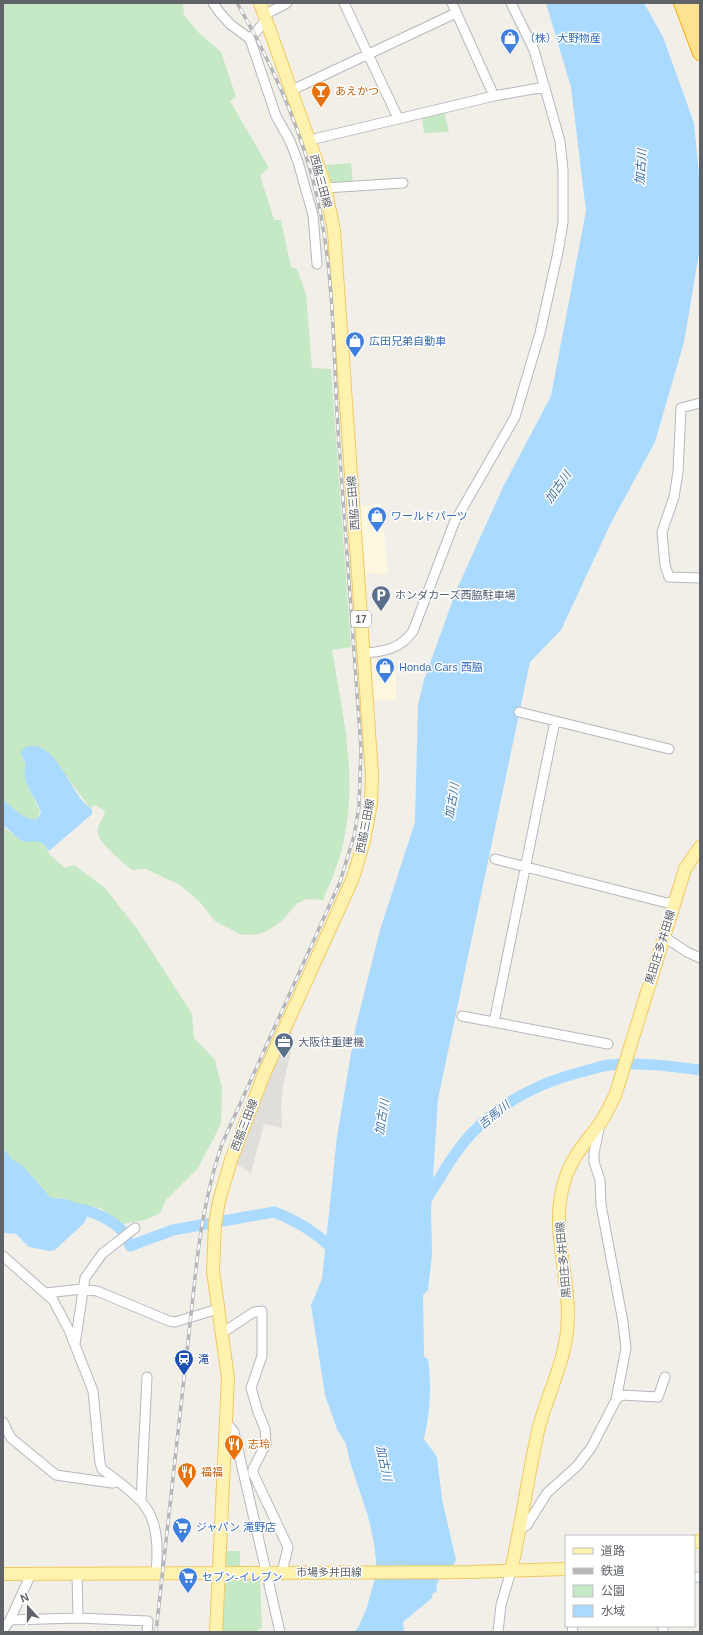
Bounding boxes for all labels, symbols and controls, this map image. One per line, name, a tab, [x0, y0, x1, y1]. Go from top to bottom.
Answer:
shop icon: （株）大野物産	[499, 27, 521, 55]
place label: （株）大野物産	[524, 32, 601, 44]
bar icon: あえかつ	[310, 80, 332, 108]
place label: あえかつ	[335, 85, 379, 97]
water label: 加古川	[633, 147, 649, 185]
street label: 西脇三田線	[308, 153, 334, 209]
shop icon: 広田兄弟自動車	[344, 330, 366, 358]
place label: 広田兄弟自動車	[369, 335, 446, 347]
water label: 加古川	[542, 467, 575, 506]
street label: 西脇三田線	[345, 475, 361, 531]
shop icon: ワールドパーツ	[366, 505, 388, 533]
place label: ワールドパーツ	[391, 510, 468, 522]
parking icon: ホンダカーズ西脇駐車場	[370, 584, 392, 612]
place label: ホンダカーズ西脇駐車場	[395, 589, 515, 601]
road number: 17	[351, 611, 371, 627]
shop icon: Honda Cars 西脇	[374, 656, 396, 684]
place label: Honda Cars 西脇	[399, 661, 483, 673]
water label: 加古川	[442, 780, 462, 820]
street label: 西脇三田線	[354, 798, 376, 854]
street label: 黒田庄多井田線	[643, 908, 677, 986]
office icon: 大阪住重建機	[273, 1031, 295, 1059]
place label: 大阪住重建機	[298, 1036, 364, 1048]
water label: 加古川	[372, 1096, 392, 1136]
street label: 西脇三田線	[229, 1097, 259, 1153]
water label: 吉馬川	[476, 1097, 514, 1132]
street label: 黒田庄多井田線	[554, 1221, 572, 1299]
station icon: 滝	[173, 1348, 195, 1376]
place label: 滝	[198, 1353, 209, 1365]
restaurant icon: 志玲	[223, 1433, 245, 1461]
place label: 志玲	[248, 1438, 270, 1450]
water label: 加古川	[373, 1444, 395, 1484]
restaurant icon: 福福	[176, 1461, 198, 1489]
place label: 福福	[201, 1466, 223, 1478]
supermarket icon: ジャパン 滝野店	[171, 1516, 193, 1544]
place label: ジャパン 滝野店	[196, 1521, 276, 1533]
legend	[565, 1535, 695, 1627]
text: 道路	[601, 1544, 625, 1558]
text: 鉄道	[601, 1564, 625, 1578]
supermarket icon: セブン-イレブン	[177, 1566, 199, 1594]
street label: 市場多井田線	[296, 1566, 362, 1578]
place label: セブン-イレブン	[202, 1571, 283, 1583]
text: 公園	[601, 1584, 625, 1598]
north arrow	[8, 1587, 48, 1627]
text: N	[19, 1591, 30, 1605]
text: 水域	[601, 1604, 625, 1618]

